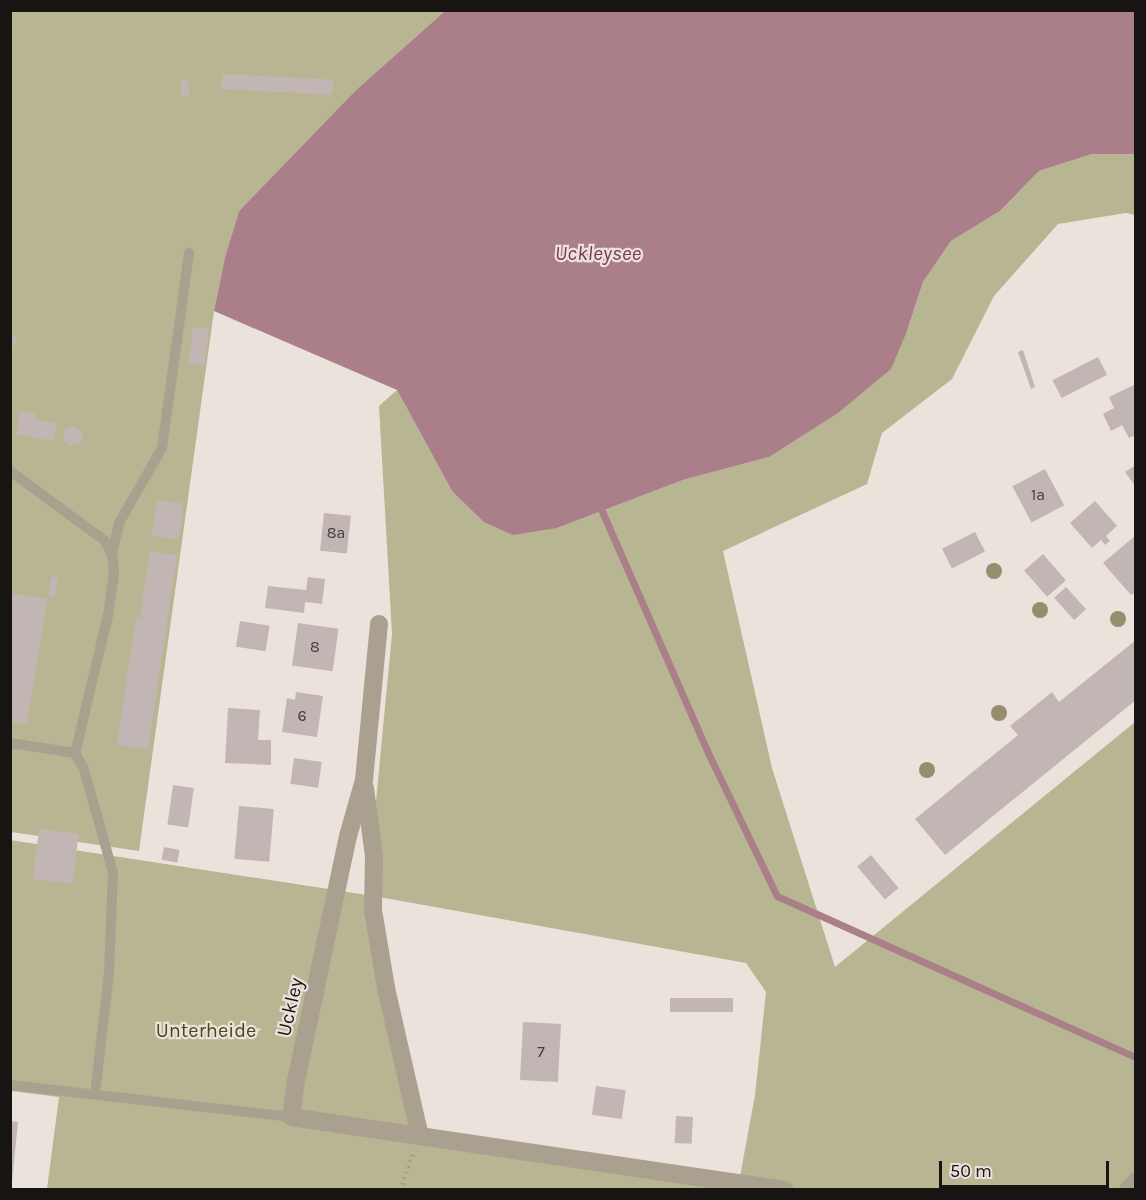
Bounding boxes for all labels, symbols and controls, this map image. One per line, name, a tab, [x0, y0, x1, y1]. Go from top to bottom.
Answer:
water label: Uckleysee	[555, 240, 641, 266]
house number: 1a	[1031, 485, 1045, 505]
house number: 8a	[327, 523, 345, 543]
house number: 8	[310, 637, 320, 657]
house number: 6	[297, 706, 307, 726]
street label: Uckley	[272, 975, 308, 1039]
park label: Unterheide	[156, 1018, 256, 1042]
house number: 7	[537, 1042, 545, 1062]
scale bar	[942, 1149, 1112, 1187]
text: 50 m	[950, 1160, 992, 1182]

